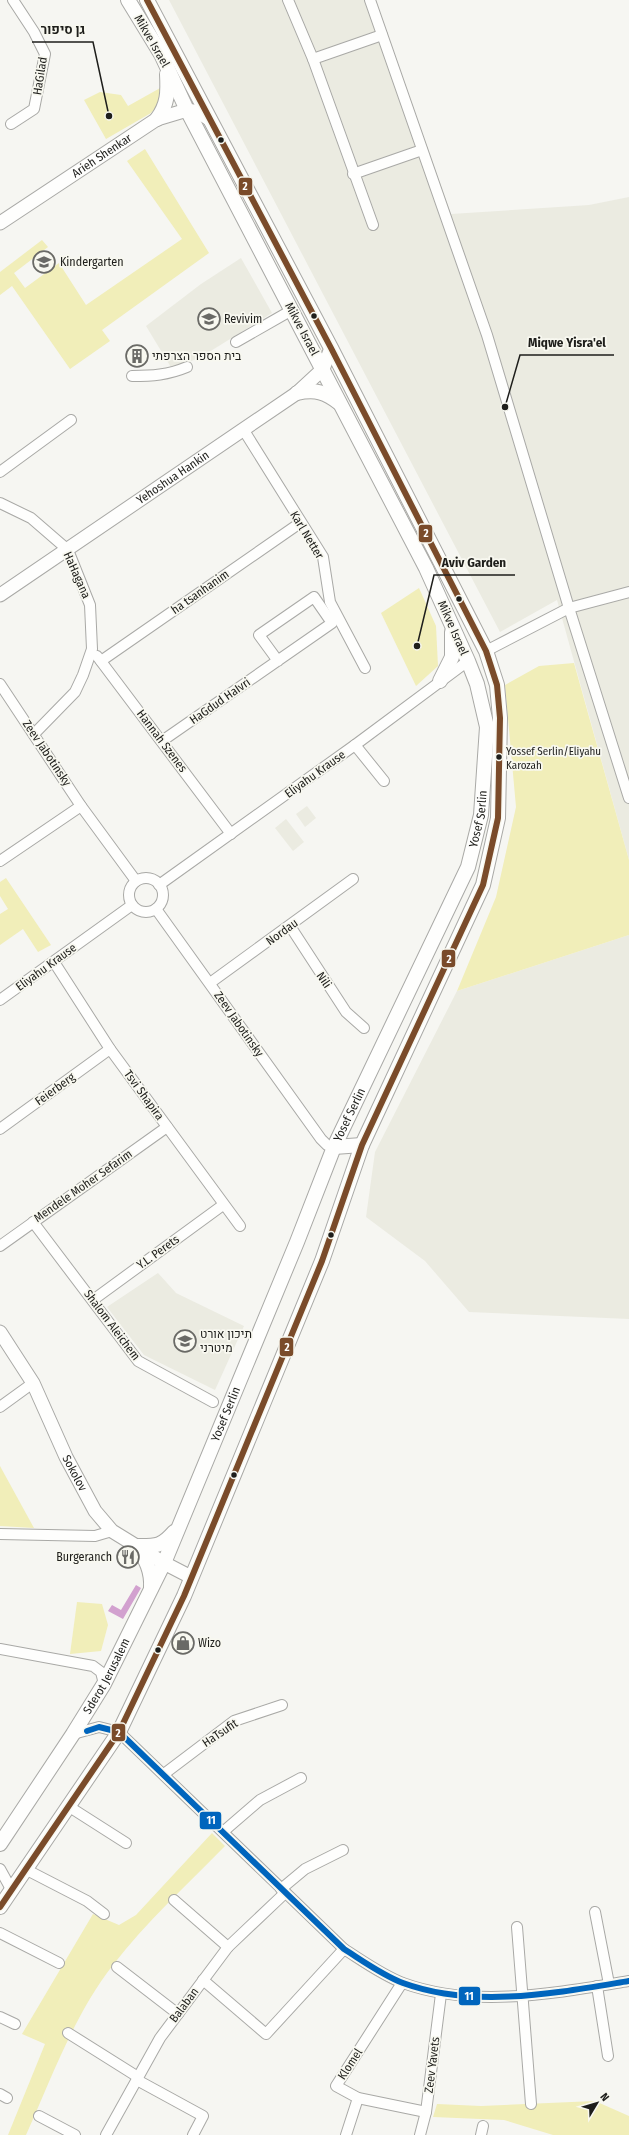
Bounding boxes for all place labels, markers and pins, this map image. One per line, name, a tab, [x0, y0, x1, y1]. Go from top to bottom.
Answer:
callout: גן סיפור	[32, 17, 93, 42]
unlabelled marker	[216, 135, 226, 145]
school or university icon: Kindergarten	[31, 249, 57, 275]
place label: Kindergarten	[60, 255, 124, 269]
school or university icon: Revivim	[196, 306, 222, 332]
unlabelled marker	[309, 311, 319, 321]
place label: Revivim	[224, 312, 262, 326]
callout: Miqwe Yisra'el	[520, 330, 614, 355]
building icon: בית הספר הצרפתי	[124, 343, 150, 369]
place label: בית הספר הצרפתי	[152, 349, 242, 363]
callout: Aviv Garden	[434, 550, 515, 575]
unlabelled marker	[454, 594, 464, 604]
place label: Yossef Serlin/Eliyahu Karozah	[506, 745, 601, 772]
marker: Yossef Serlin/Eliyahu Karozah	[494, 752, 504, 762]
unlabelled marker	[326, 1230, 336, 1240]
place label: תיכון אורט מיטרני	[200, 1327, 252, 1355]
school or university icon: תיכון אורט מיטרני	[172, 1328, 198, 1354]
unlabelled marker	[229, 1470, 239, 1480]
restaurant icon: Burgeranch	[115, 1544, 141, 1570]
place label: Burgeranch	[56, 1550, 112, 1564]
shop icon: Wizo	[170, 1630, 196, 1656]
place label: Wizo	[198, 1636, 221, 1650]
unlabelled marker	[153, 1645, 163, 1655]

